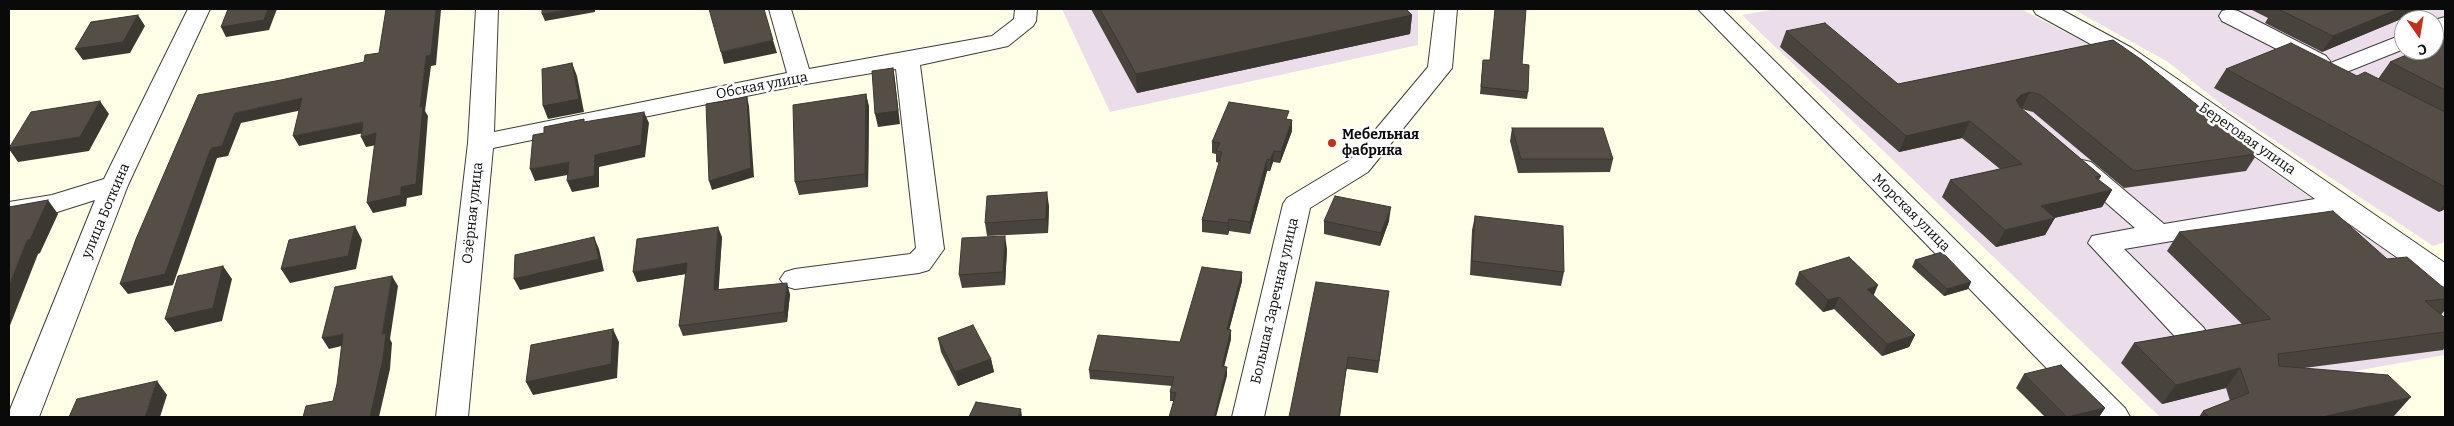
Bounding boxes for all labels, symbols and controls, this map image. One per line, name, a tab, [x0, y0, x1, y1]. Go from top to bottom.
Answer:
north arrow	[2394, 10, 2444, 60]
text: С	[2416, 40, 2428, 58]
street label: Обская улица	[715, 69, 809, 103]
street label: Береговая улица	[2195, 99, 2299, 179]
place label: Мебельная фабрика	[1342, 127, 1419, 160]
marker: Мебельная фабрика	[1326, 137, 1338, 149]
street label: улица Боткина	[78, 161, 134, 261]
street label: Озёрная улица	[459, 161, 487, 265]
street label: Морская улица	[1869, 171, 1953, 255]
street label: Большая Заречная улица	[1248, 216, 1302, 386]

